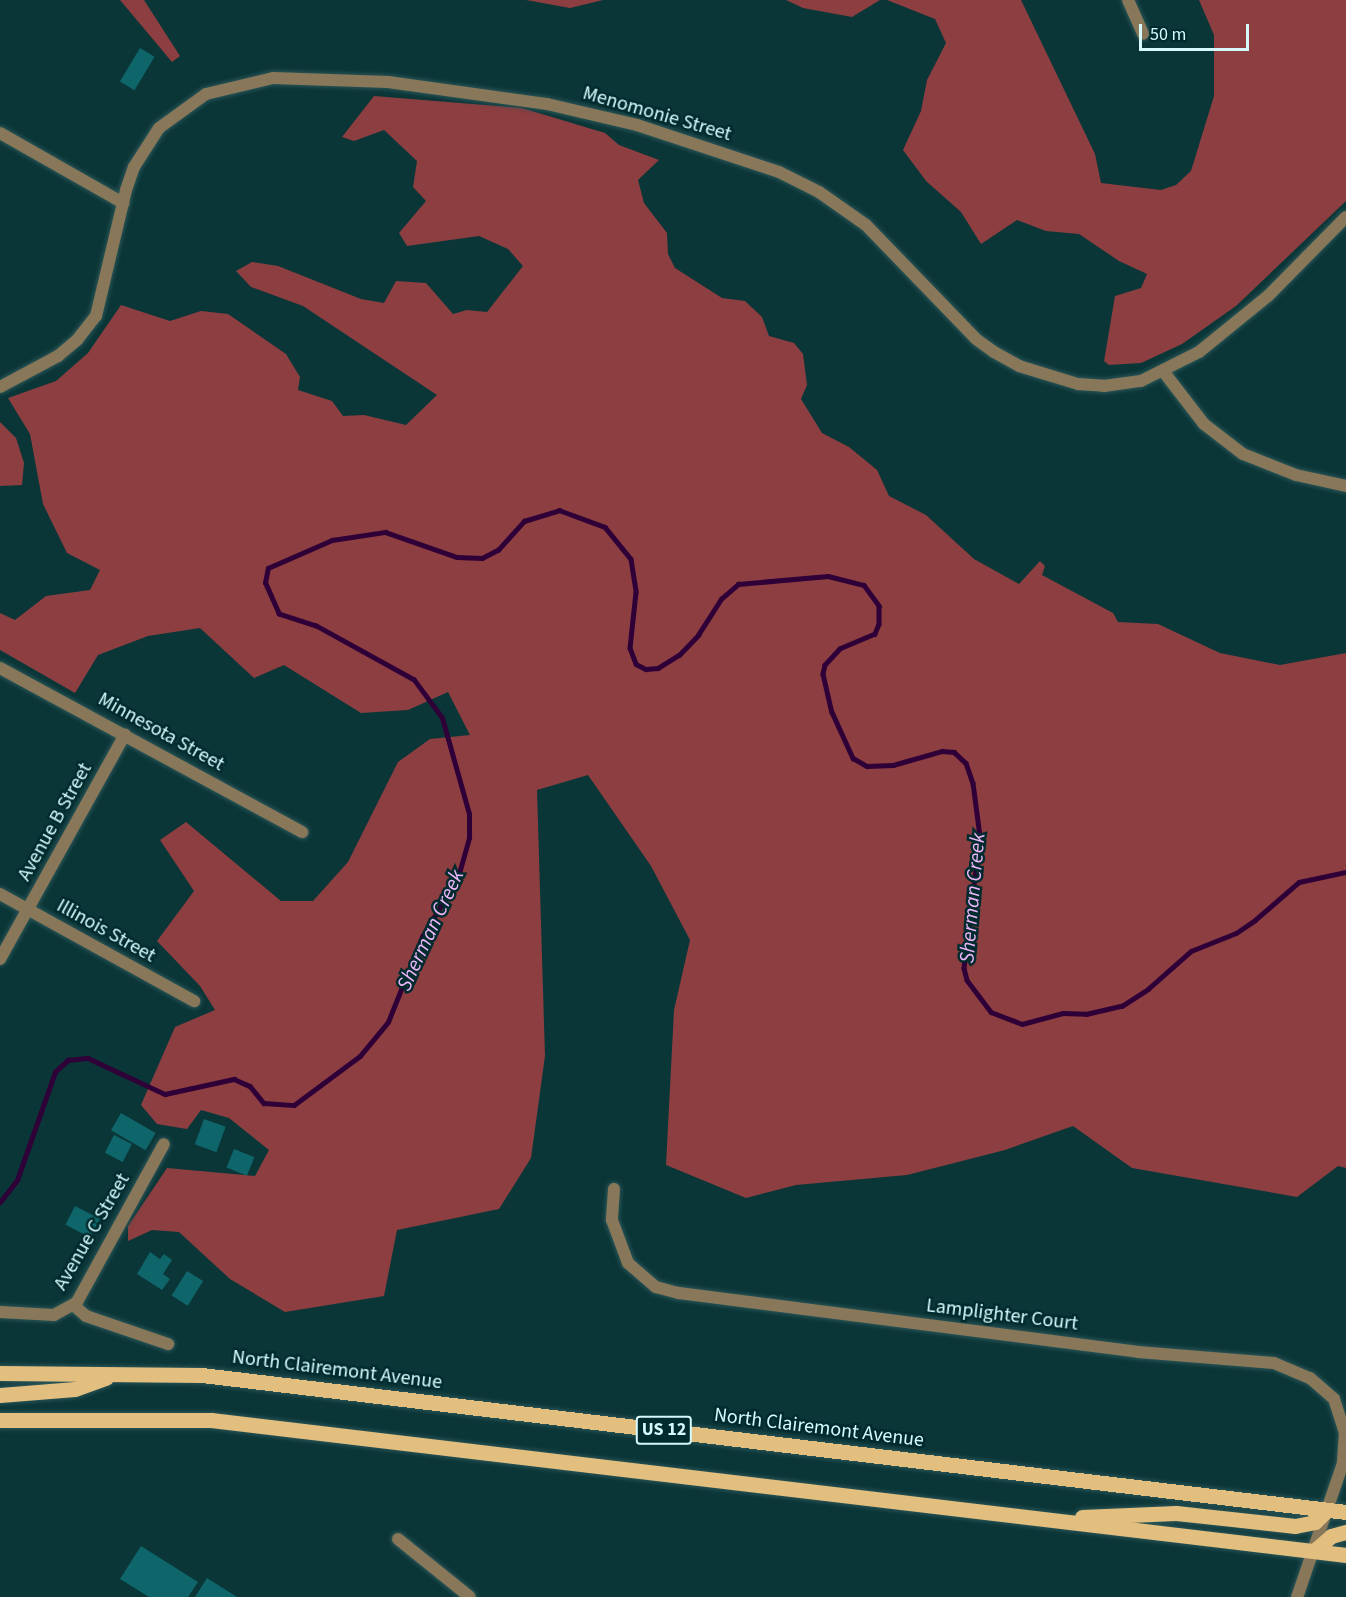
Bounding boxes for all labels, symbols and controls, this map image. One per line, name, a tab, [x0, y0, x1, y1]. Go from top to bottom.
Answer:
scale bar	[1142, 12, 1252, 50]
text: 50 m	[1150, 22, 1186, 47]
street label: Menomonie Street	[580, 81, 734, 147]
street label: Minnesota Street	[94, 687, 228, 777]
street label: Avenue B Street	[13, 759, 97, 885]
water label: Sherman Creek	[954, 832, 990, 964]
water label: Sherman Creek	[391, 865, 469, 995]
street label: Illinois Street	[52, 894, 160, 968]
street label: Avenue C Street	[49, 1169, 135, 1295]
street label: Lamplighter Court	[925, 1294, 1079, 1336]
street label: North Clairemont Avenue	[231, 1345, 443, 1395]
street label: North Clairemont Avenue	[713, 1403, 925, 1453]
road number: US 12	[636, 1415, 692, 1445]

